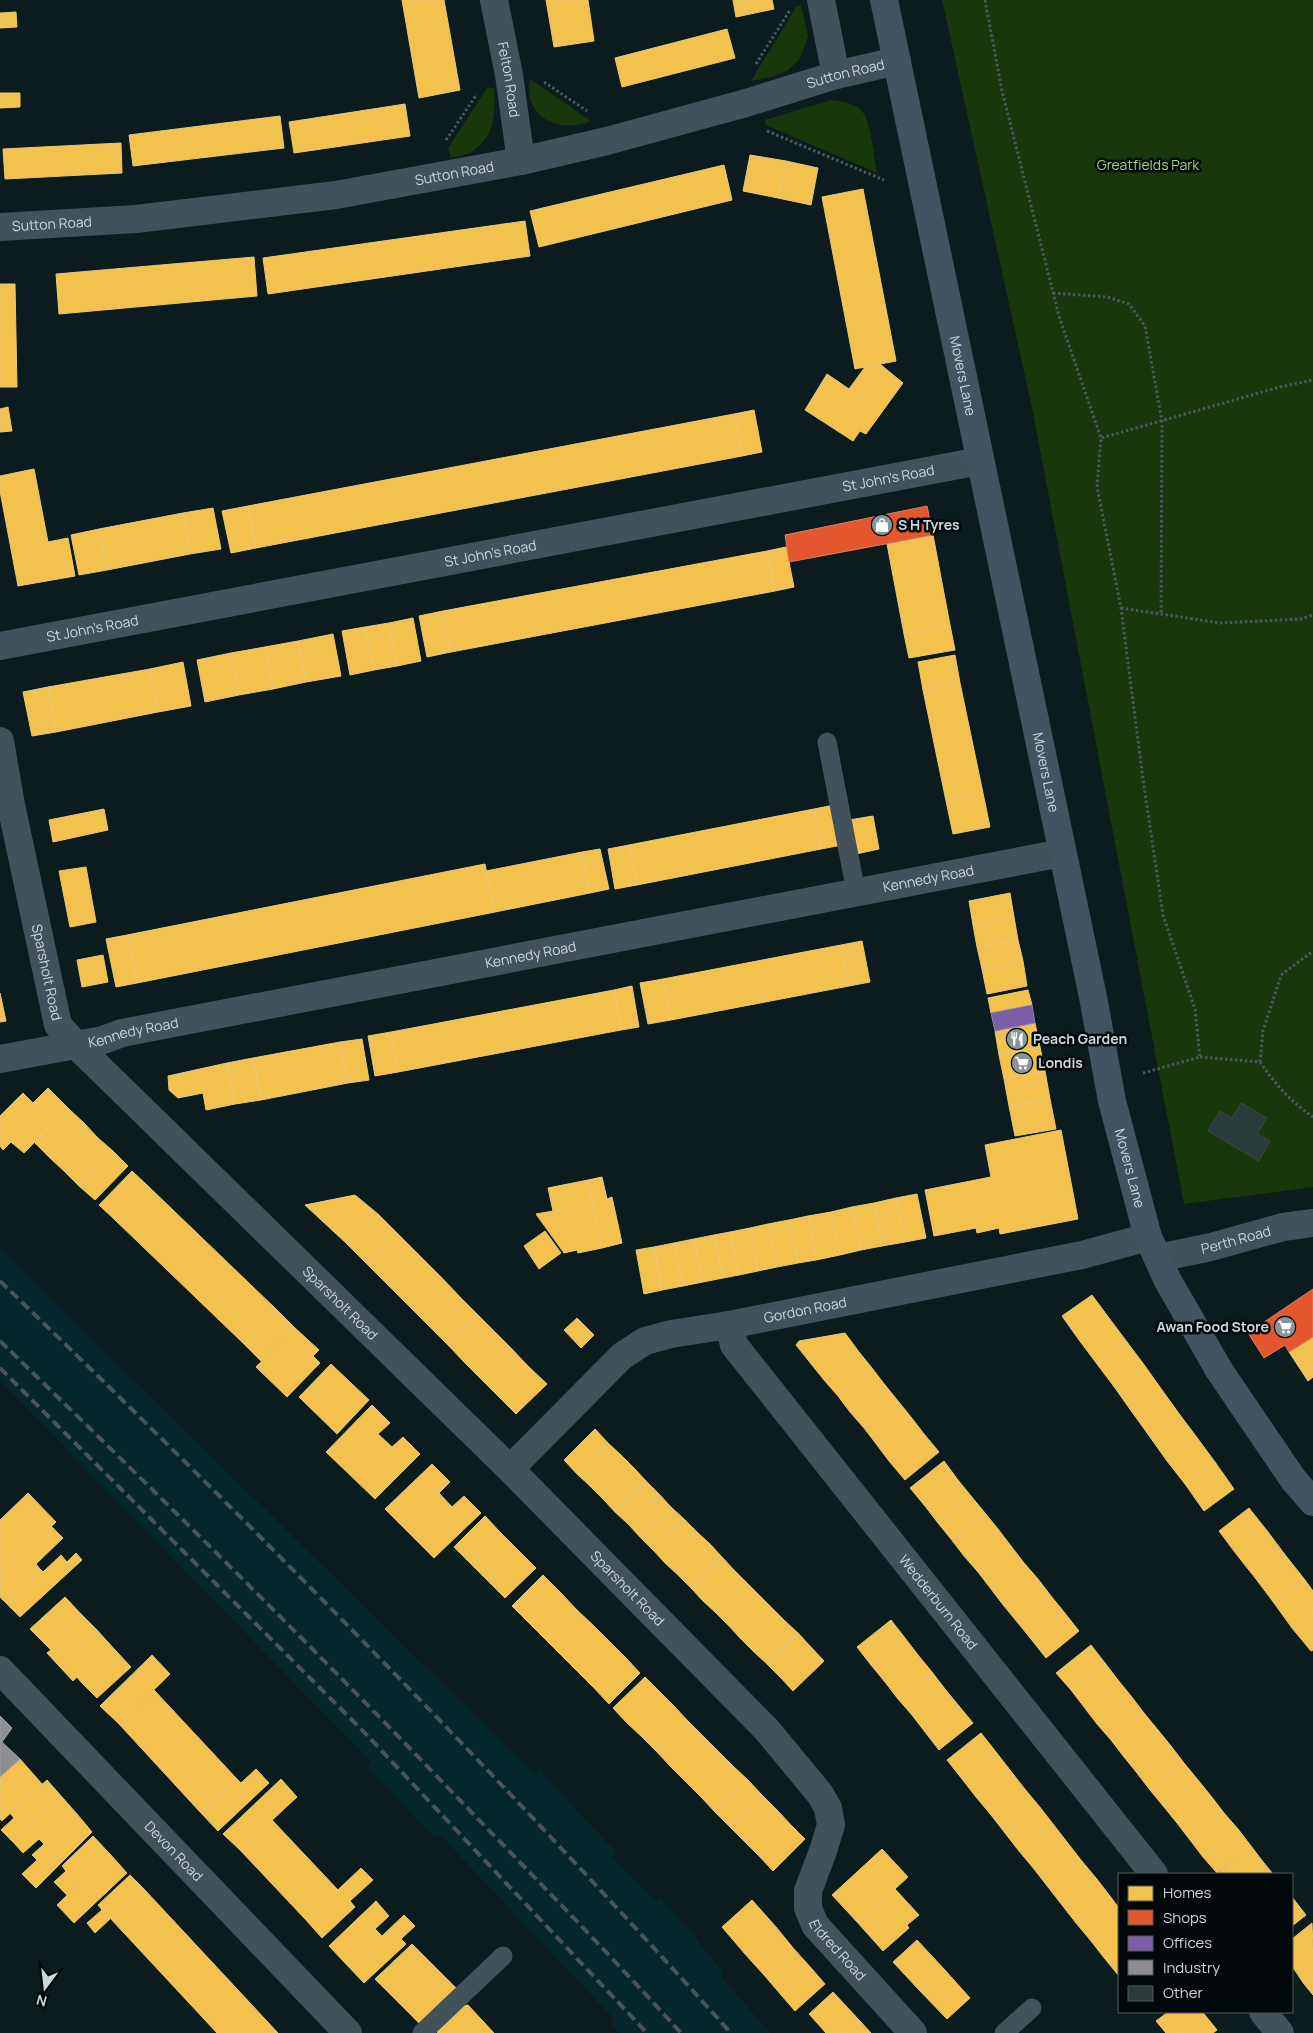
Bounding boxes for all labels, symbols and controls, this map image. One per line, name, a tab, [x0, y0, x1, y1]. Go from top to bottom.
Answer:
street label: Felton Road	[494, 40, 525, 118]
street label: Sutton Road	[804, 54, 886, 93]
park label: Greatfields Park	[1097, 155, 1200, 174]
street label: Sutton Road	[413, 156, 495, 189]
street label: Sutton Road	[11, 212, 92, 235]
street label: Movers Lane	[946, 334, 981, 417]
street label: St John's Road	[841, 460, 936, 496]
shop icon: S H Tyres	[870, 513, 894, 537]
place label: S H Tyres	[898, 515, 960, 534]
street label: St John's Road	[443, 535, 538, 571]
street label: St John's Road	[45, 610, 140, 646]
street label: Movers Lane	[1029, 730, 1064, 814]
street label: Kennedy Road	[881, 860, 975, 896]
street label: Sparsholt Road	[28, 922, 67, 1022]
street label: Kennedy Road	[483, 936, 578, 972]
street label: Kennedy Road	[87, 1012, 180, 1052]
restaurant icon: Peach Garden	[1005, 1027, 1029, 1051]
place label: Peach Garden	[1033, 1029, 1127, 1048]
supermarket icon: Londis	[1010, 1051, 1034, 1075]
place label: Londis	[1038, 1053, 1083, 1072]
street label: Movers Lane	[1111, 1126, 1150, 1210]
street label: Perth Road	[1199, 1221, 1273, 1258]
street label: Sparsholt Road	[299, 1261, 382, 1344]
street label: Gordon Road	[762, 1292, 848, 1327]
supermarket icon: Awan Food Store	[1273, 1315, 1297, 1339]
place label: Awan Food Store	[1156, 1317, 1269, 1336]
street label: Sparsholt Road	[587, 1546, 669, 1630]
street label: Wedderburn Road	[895, 1550, 982, 1653]
street label: Devon Road	[141, 1817, 207, 1885]
legend	[1118, 1873, 1293, 2013]
text: Homes	[1163, 1882, 1212, 1903]
text: Shops	[1163, 1907, 1207, 1928]
street label: Eldred Road	[805, 1916, 871, 1984]
text: Offices	[1163, 1932, 1212, 1953]
text: Industry	[1163, 1957, 1220, 1978]
north arrow	[20, 1963, 70, 2013]
text: Other	[1163, 1982, 1204, 2003]
text: N	[34, 1991, 49, 2012]

